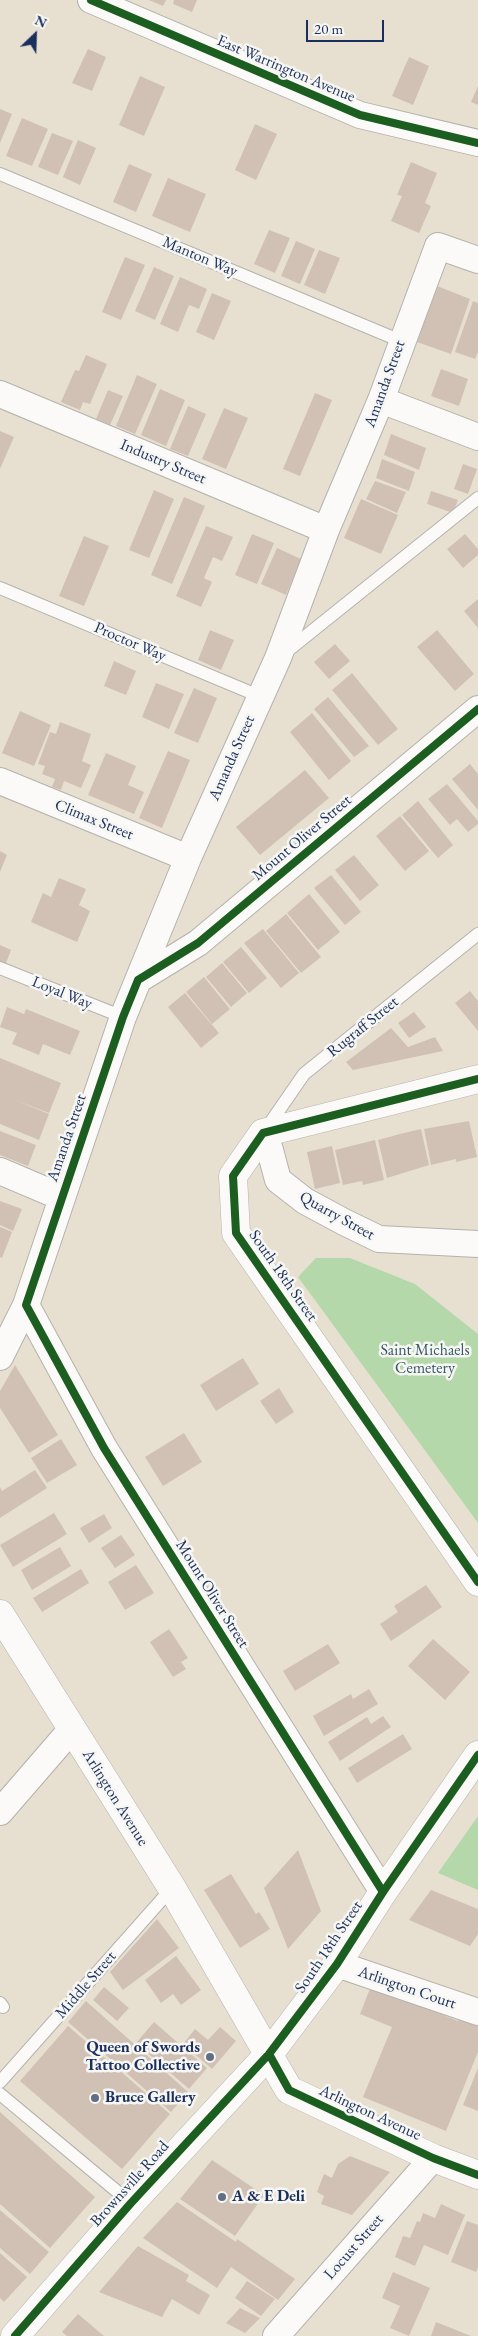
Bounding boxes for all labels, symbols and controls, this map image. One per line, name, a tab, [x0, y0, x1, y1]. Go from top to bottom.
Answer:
north arrow	[10, 10, 60, 60]
scale bar	[308, 10, 386, 42]
text: N	[32, 11, 50, 32]
text: 20 m	[314, 19, 343, 38]
street label: East Warrington Avenue	[214, 31, 358, 107]
street label: Manton Way	[160, 233, 240, 281]
street label: Amanda Street	[360, 338, 410, 430]
street label: Industry Street	[117, 435, 209, 489]
street label: Proctor Way	[91, 618, 169, 666]
street label: Amanda Street	[205, 712, 259, 804]
street label: Mount Oliver Street	[248, 791, 356, 885]
street label: Climax Street	[52, 796, 136, 844]
street label: Loyal Way	[29, 972, 95, 1014]
street label: Rugraff Street	[324, 992, 402, 1062]
street label: Amanda Street	[43, 1092, 91, 1184]
street label: Quarry Street	[296, 1187, 378, 1245]
street label: South 18th Street	[244, 1227, 322, 1325]
park label: Saint Michaels Cemetery	[380, 1341, 470, 1379]
street label: Mount Oliver Street	[171, 1536, 253, 1652]
street label: Arlington Avenue	[78, 1746, 152, 1850]
street label: South 18th Street	[291, 1897, 367, 1997]
street label: Middle Street	[52, 1947, 120, 2023]
street label: Arlington Court	[356, 1962, 458, 2014]
place label: Queen of Swords Tattoo Collective	[86, 2038, 200, 2076]
marker: Queen of Swords Tattoo Collective	[204, 2051, 216, 2063]
street label: Arlington Avenue	[316, 2081, 424, 2145]
place label: Bruce Gallery	[105, 2088, 196, 2108]
marker: Bruce Gallery	[89, 2092, 101, 2104]
street label: Brownsville Road	[87, 2137, 173, 2231]
place label: A & E Deli	[232, 2187, 305, 2207]
marker: A & E Deli	[216, 2191, 228, 2203]
street label: Locust Street	[320, 2210, 388, 2284]

